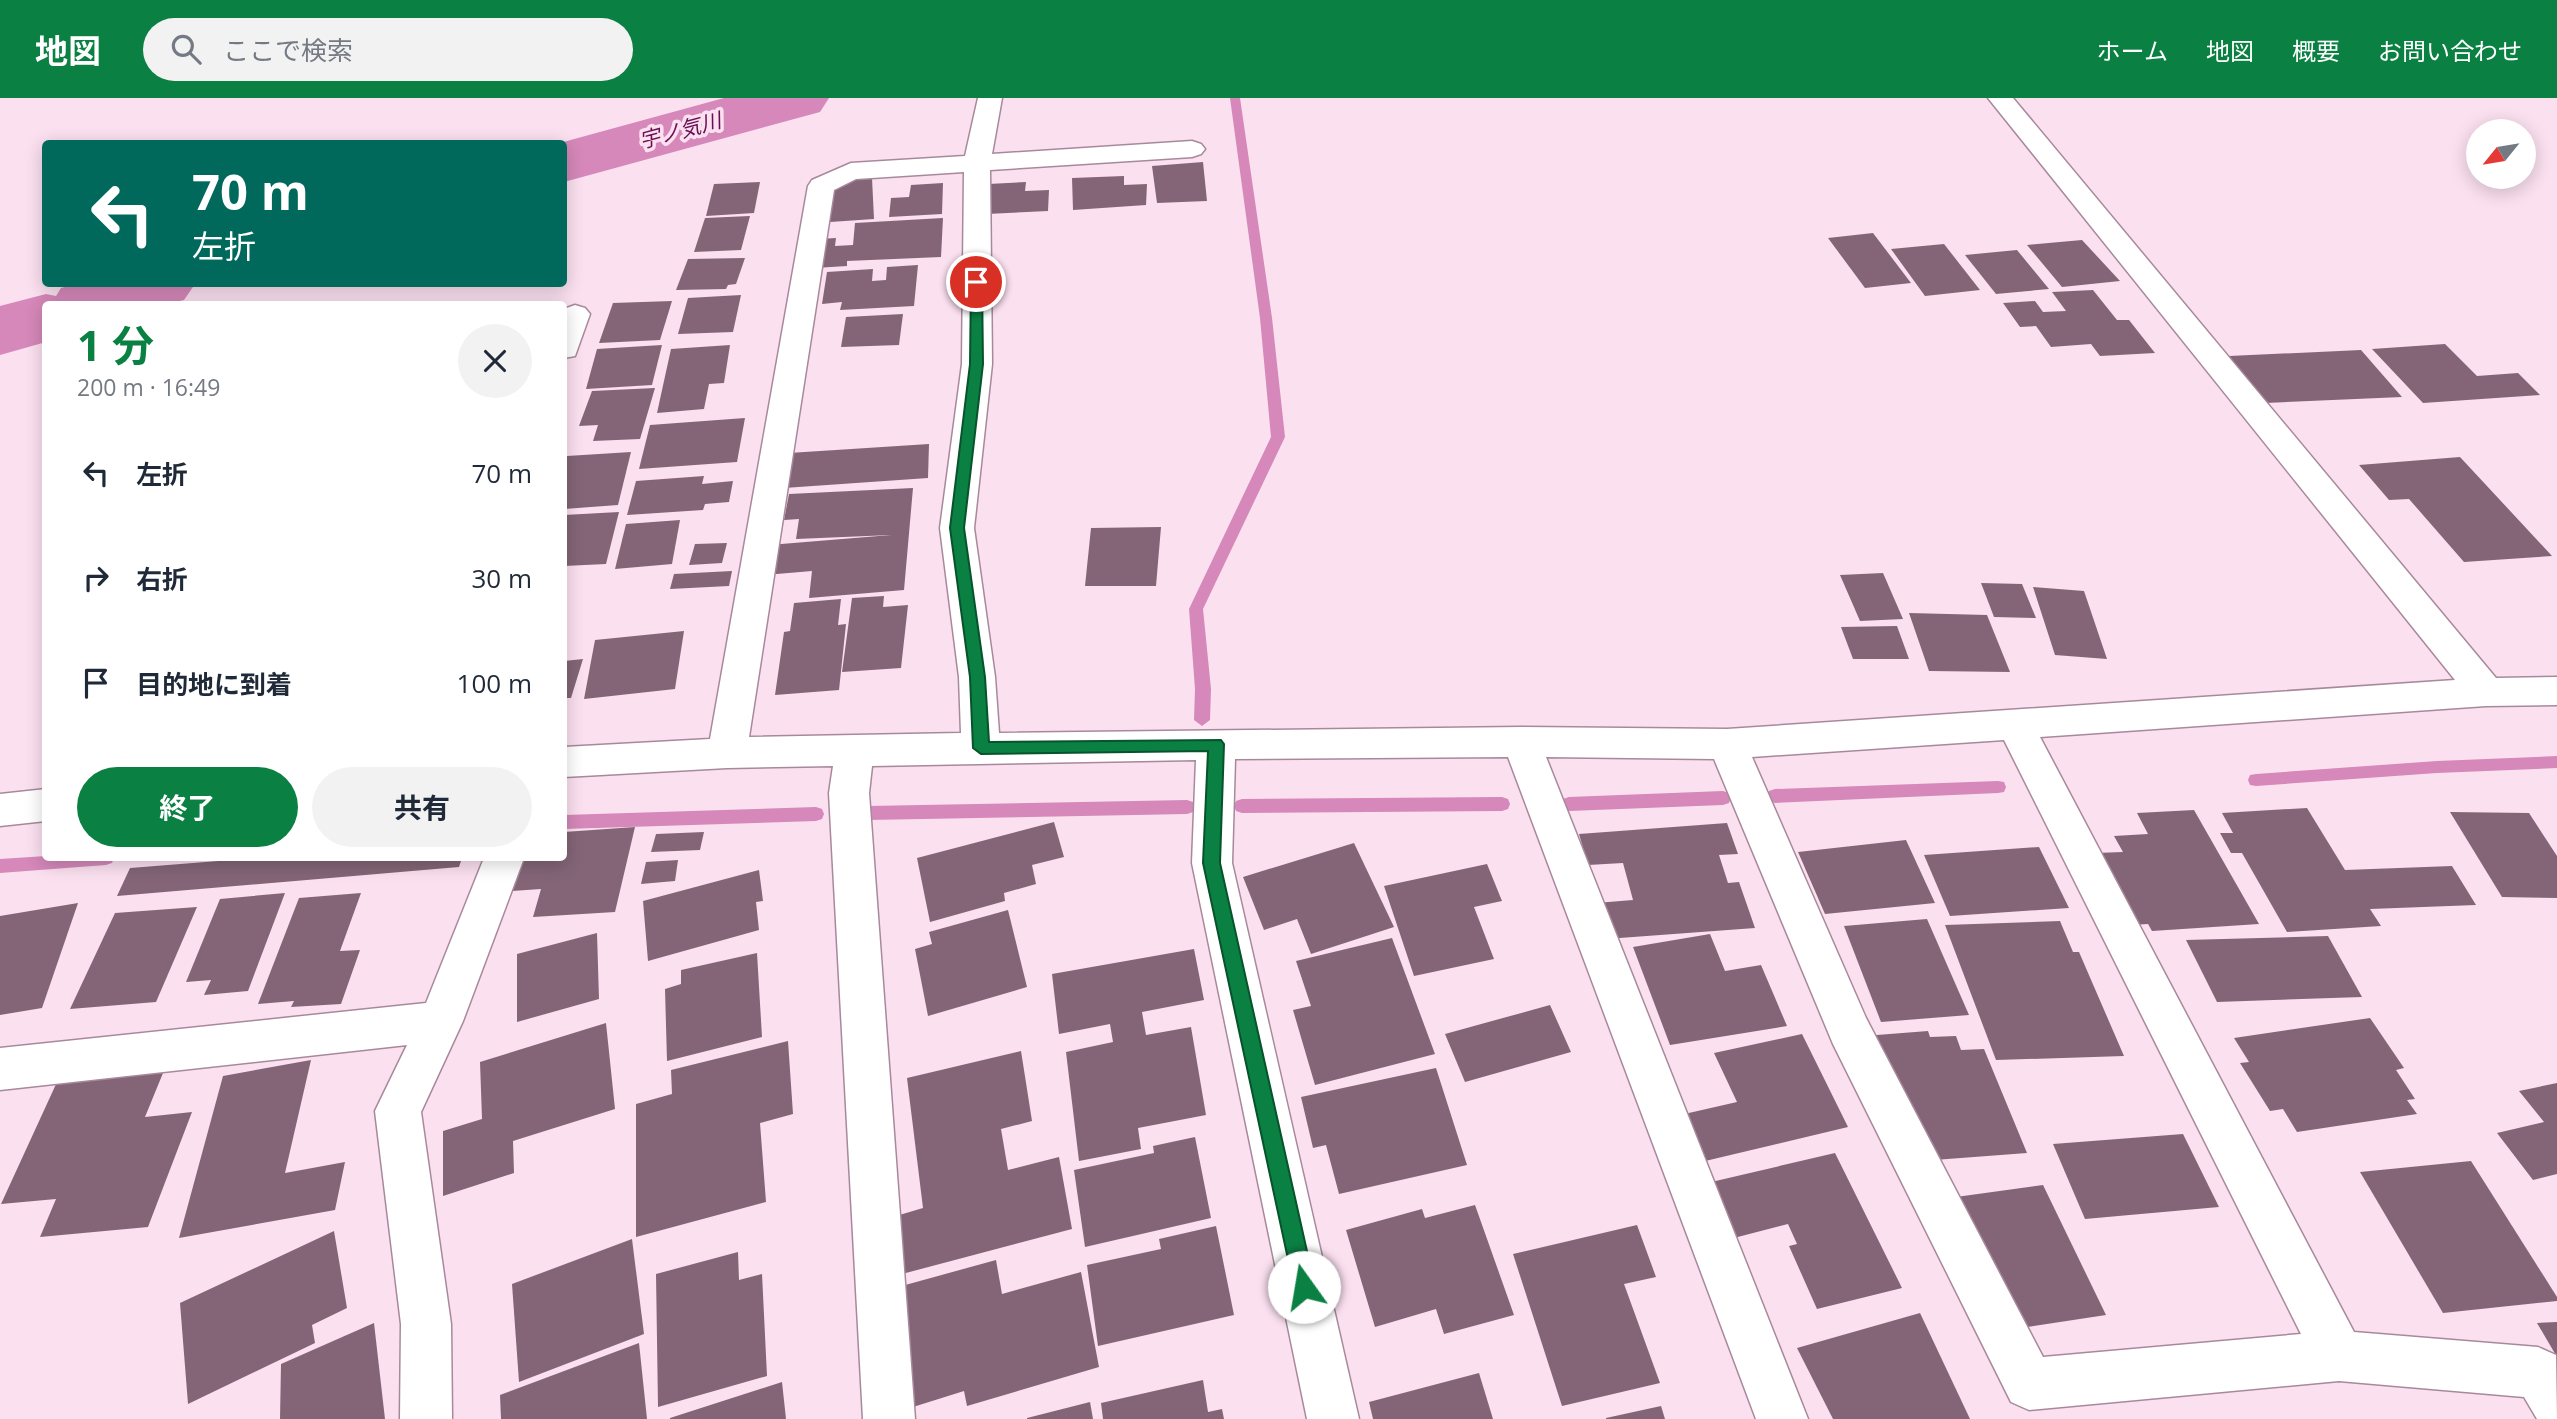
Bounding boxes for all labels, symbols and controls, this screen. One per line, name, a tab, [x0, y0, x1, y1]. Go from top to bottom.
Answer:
search box	[143, 18, 633, 81]
text: 地図	[35, 28, 101, 73]
icon: search	[167, 30, 205, 68]
text: ここで検索	[223, 32, 353, 68]
text: ホーム	[2097, 34, 2168, 67]
text: 地図	[2206, 34, 2254, 67]
text: 概要	[2292, 34, 2340, 67]
text: お問い合わせ	[2378, 34, 2522, 67]
water label: 宇ノ気川	[636, 105, 726, 154]
north arrow	[2466, 119, 2536, 189]
map controls	[2466, 119, 2536, 189]
text: 70 m	[192, 158, 309, 224]
icon: left	[77, 168, 168, 259]
text: 左折	[192, 224, 256, 267]
pin	[946, 252, 1006, 312]
icon: arrive	[957, 263, 995, 301]
text: 1 分	[77, 316, 154, 373]
button: close	[458, 324, 532, 398]
text: 200 m · 16:49	[77, 371, 220, 403]
icon: left	[77, 454, 115, 492]
text: 70 m	[471, 455, 532, 491]
text: 左折	[136, 456, 188, 492]
icon: right	[77, 559, 115, 597]
text: 30 m	[471, 560, 532, 596]
text: 右折	[136, 561, 188, 597]
icon: arrive	[77, 664, 115, 702]
text: 100 m	[457, 665, 532, 701]
text: 目的地に到着	[136, 666, 292, 702]
button: 終了	[77, 767, 298, 847]
button: 共有	[312, 767, 532, 847]
position arrow	[1267, 1250, 1341, 1324]

